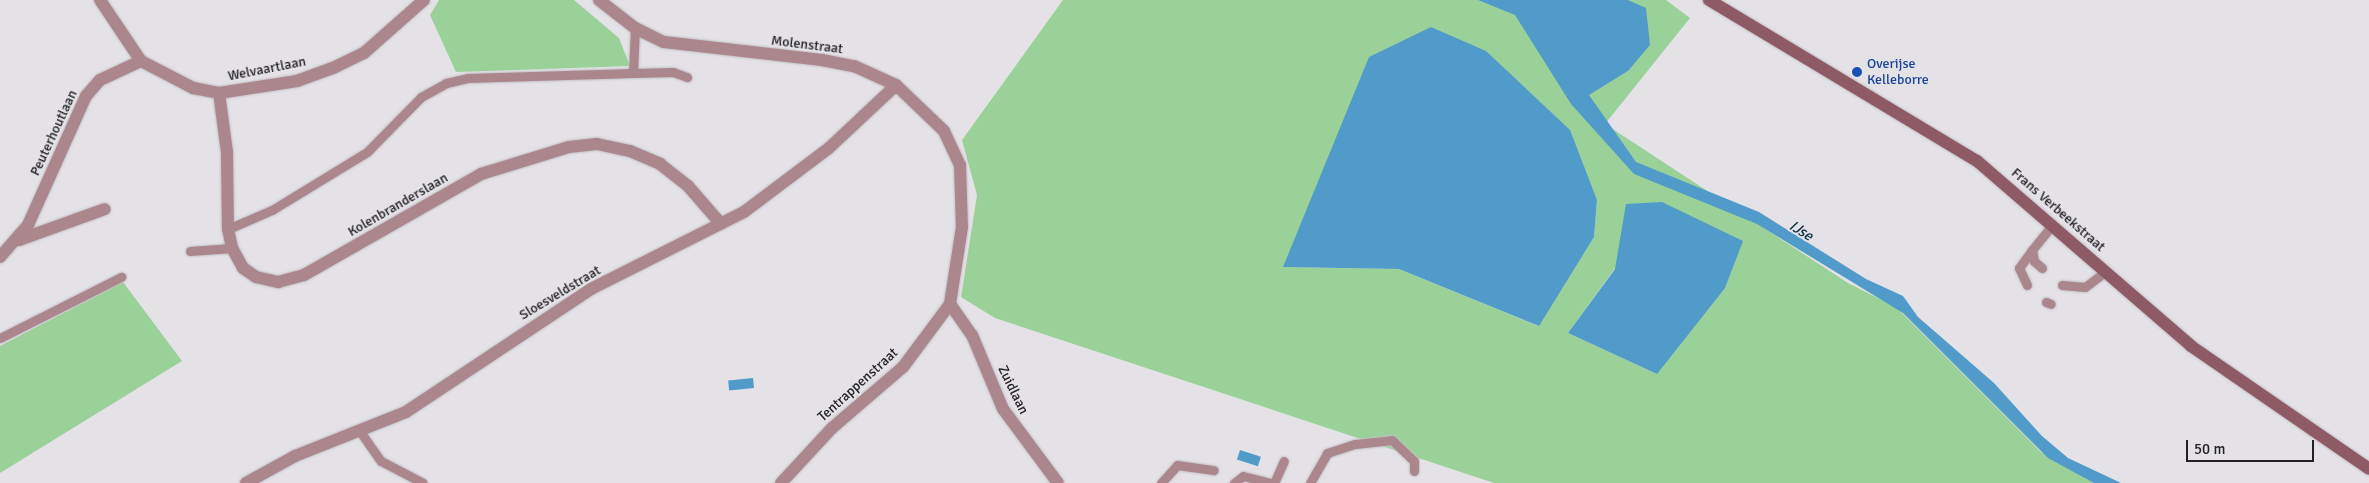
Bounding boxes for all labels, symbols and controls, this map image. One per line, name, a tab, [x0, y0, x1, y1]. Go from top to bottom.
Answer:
street label: Molenstraat	[770, 32, 844, 58]
street label: Welvaartlaan	[227, 53, 307, 85]
place label: Overijse Kelleborre	[1867, 56, 1929, 88]
marker: Overijse Kelleborre	[1851, 66, 1863, 78]
street label: Peuterhoutlaan	[27, 87, 81, 179]
street label: Frans Verbeekstraat	[2008, 165, 2108, 255]
street label: Kolenbranderslaan	[345, 170, 451, 240]
water label: IJse	[1786, 217, 1816, 245]
street label: Sloesveldstraat	[516, 262, 604, 324]
street label: Tentrappenstraat	[815, 345, 901, 425]
street label: Zuidlaan	[994, 363, 1032, 417]
scale bar	[2189, 430, 2316, 462]
text: 50 m	[2194, 440, 2225, 458]

